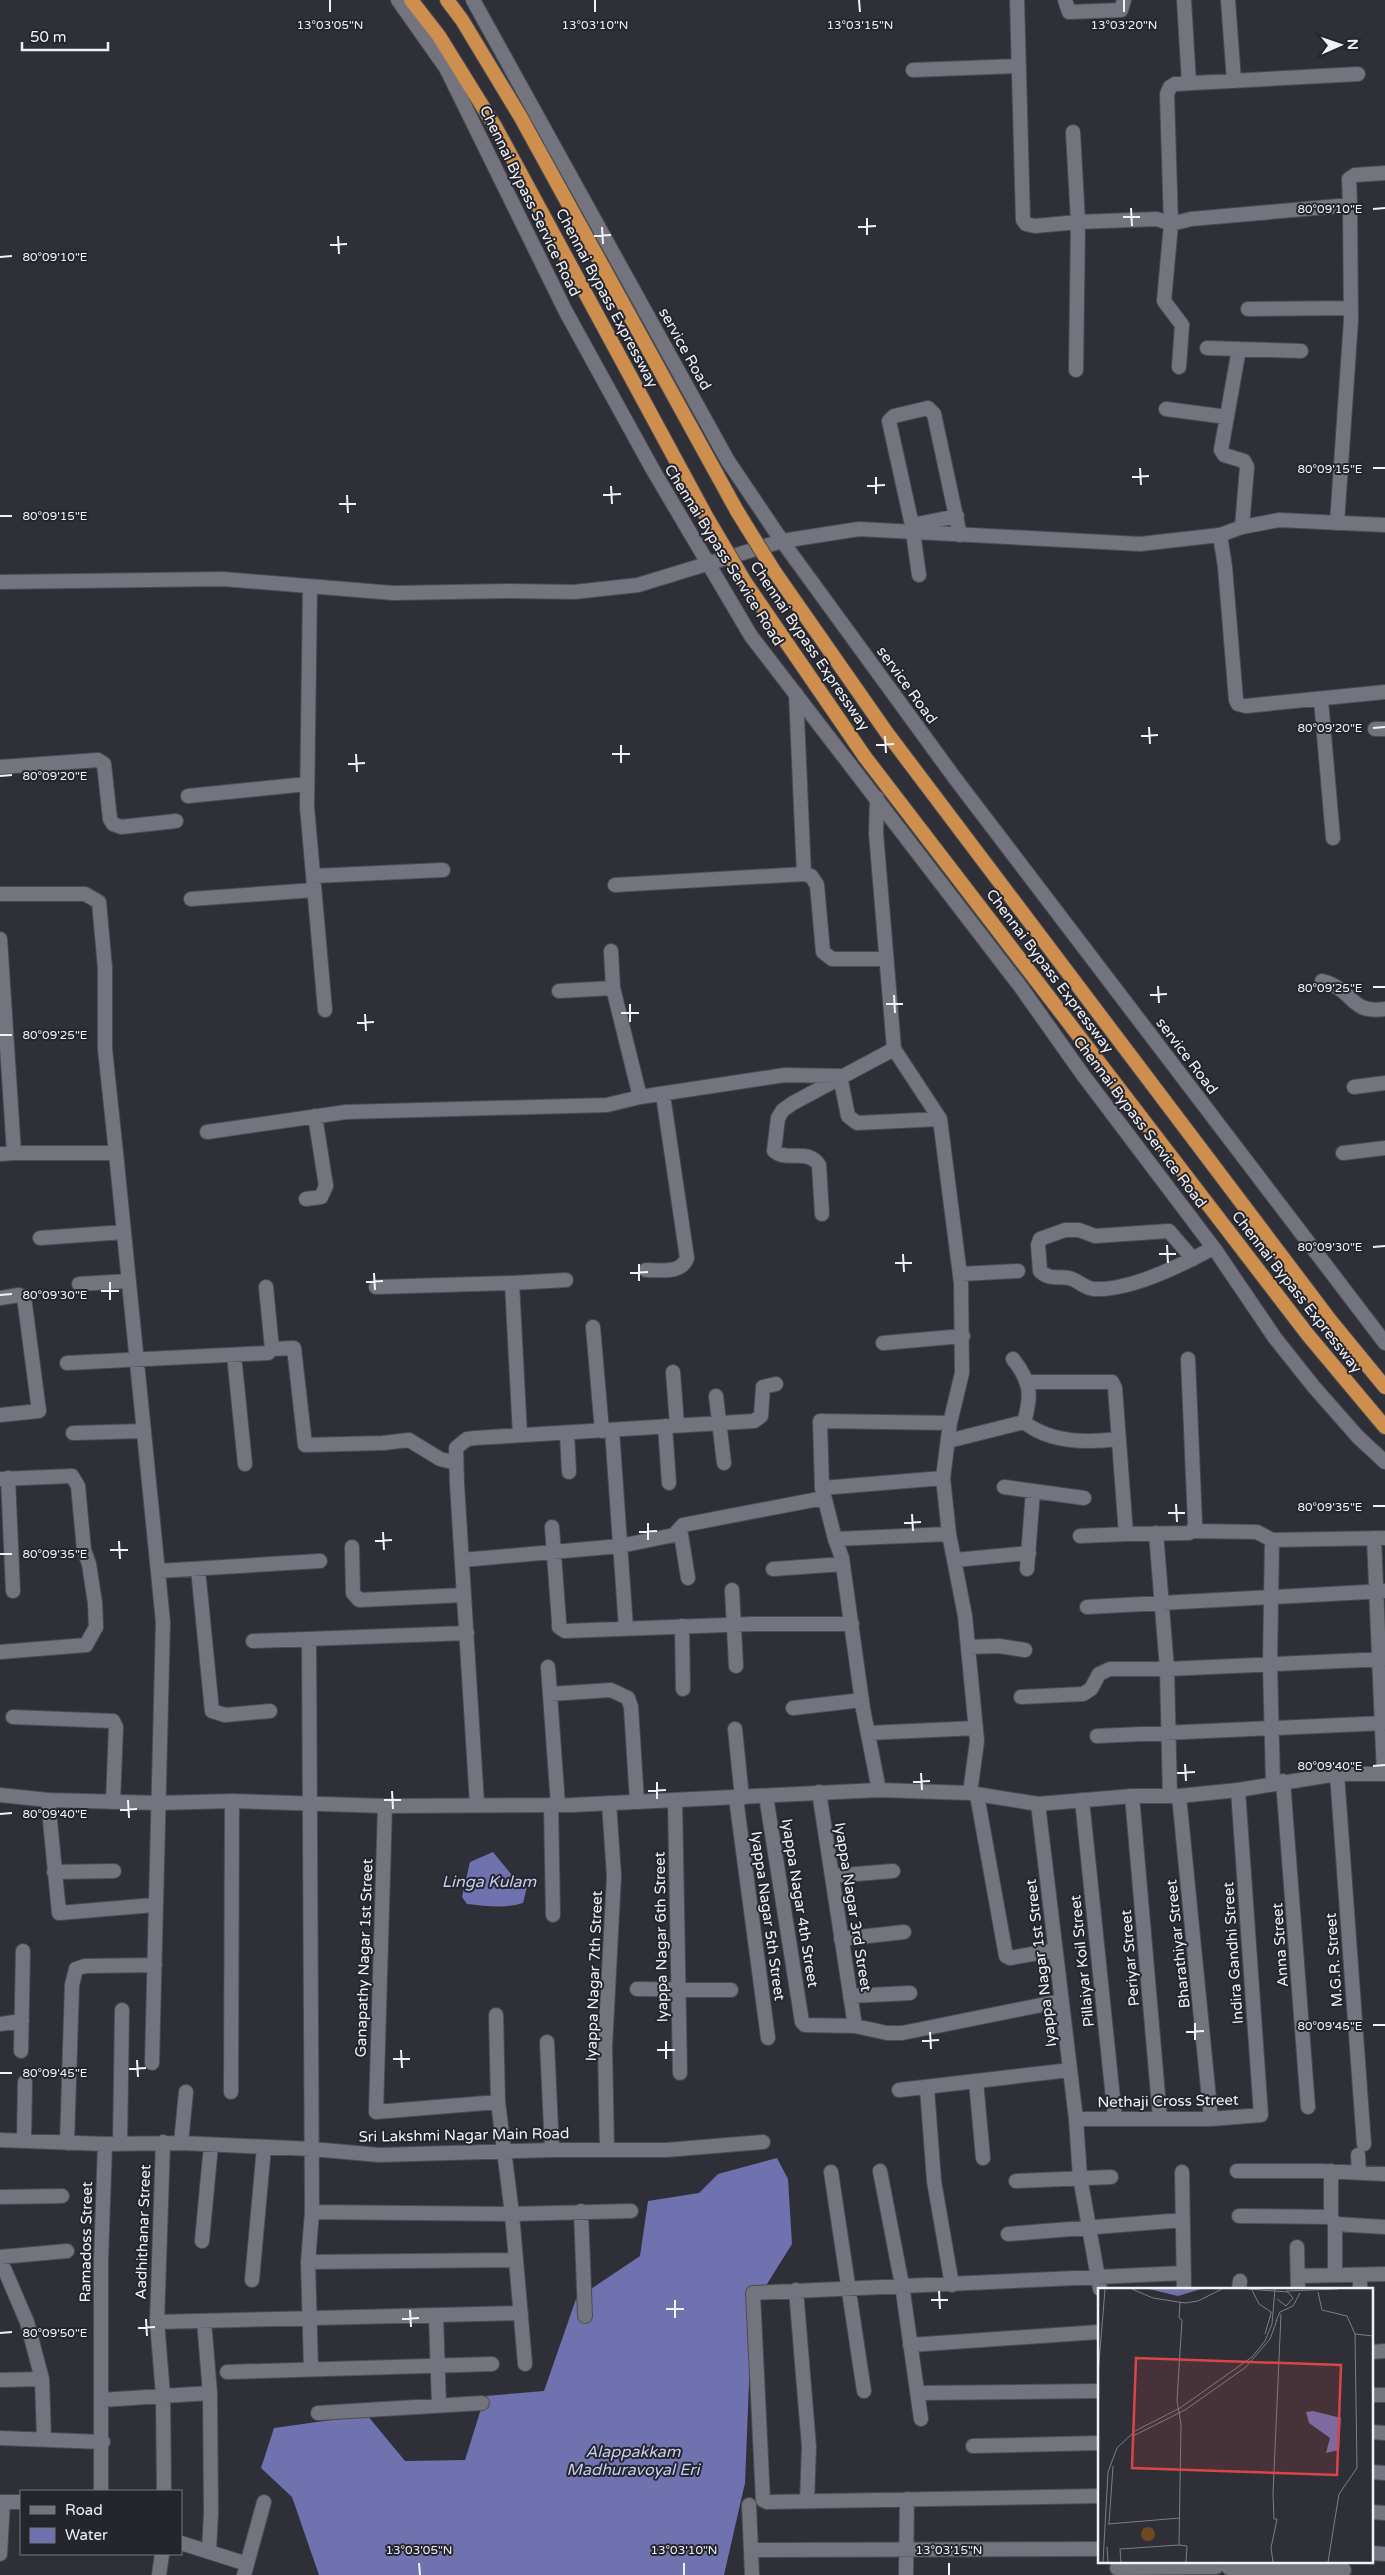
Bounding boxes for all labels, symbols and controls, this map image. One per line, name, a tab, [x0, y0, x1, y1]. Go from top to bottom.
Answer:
text: 13°03'05"N	[297, 18, 364, 32]
text: 13°03'10"N	[562, 18, 629, 32]
text: 13°03'15"N	[827, 18, 894, 32]
text: 13°03'20"N	[1091, 18, 1158, 32]
scale bar	[22, 20, 109, 52]
north arrow	[1315, 20, 1365, 70]
text: 50 m	[30, 28, 67, 46]
text: N	[1344, 39, 1361, 50]
street label: Chennai Bypass Service Road	[476, 103, 584, 299]
text: 80°09'10"E	[1297, 202, 1363, 216]
street label: Chennai Bypass Expressway	[552, 205, 662, 391]
text: 80°09'10"E	[22, 250, 88, 264]
street label: service Road	[655, 305, 715, 393]
street label: Chennai Bypass Service Road	[661, 461, 787, 649]
text: 80°09'15"E	[1297, 462, 1363, 476]
text: 80°09'15"E	[22, 509, 88, 523]
street label: Chennai Bypass Expressway	[746, 558, 874, 734]
street label: service Road	[873, 643, 941, 727]
text: 80°09'20"E	[1297, 721, 1363, 735]
text: 80°09'20"E	[22, 769, 88, 783]
street label: Chennai Bypass Expressway	[982, 886, 1118, 1056]
text: 80°09'25"E	[1297, 981, 1363, 995]
street label: service Road	[1152, 1014, 1222, 1098]
text: 80°09'25"E	[22, 1028, 88, 1042]
street label: Chennai Bypass Service Road	[1070, 1033, 1210, 1211]
street label: Chennai Bypass Expressway	[1228, 1207, 1366, 1377]
text: 80°09'30"E	[1297, 1240, 1363, 1254]
text: 80°09'30"E	[22, 1288, 88, 1302]
text: 80°09'35"E	[1297, 1500, 1363, 1514]
text: 80°09'35"E	[22, 1547, 88, 1561]
text: 80°09'40"E	[1297, 1759, 1363, 1773]
text: 80°09'40"E	[22, 1807, 88, 1821]
street label: Iyappa Nagar 4th Street	[778, 1817, 822, 1989]
street label: Iyappa Nagar 3rd Street	[831, 1821, 875, 1993]
street label: Iyappa Nagar 5th Street	[747, 1830, 789, 2002]
street label: Iyappa Nagar 6th Street	[651, 1851, 671, 2023]
street label: Ganapathy Nagar 1st Street	[352, 1858, 376, 2058]
water label: Linga Kulam	[442, 1872, 536, 1892]
street label: Iyappa Nagar 1st Street	[1022, 1878, 1060, 2048]
street label: Bharathiyar Street	[1162, 1878, 1194, 2009]
street label: Indira Gandhi Street	[1219, 1881, 1247, 2025]
street label: Iyappa Nagar 7th Street	[582, 1890, 606, 2062]
street label: Pillaiyar Koil Street	[1066, 1894, 1098, 2028]
street label: Anna Street	[1268, 1902, 1292, 1988]
street label: Periyar Street	[1117, 1909, 1143, 2007]
street label: M.G.R. Street	[1322, 1912, 1346, 2008]
text: 80°09'45"E	[1297, 2019, 1363, 2033]
text: 80°09'45"E	[22, 2066, 88, 2080]
street label: Nethaji Cross Street	[1097, 2091, 1239, 2111]
street label: Sri Lakshmi Nagar Main Road	[358, 2124, 570, 2146]
street label: Aadhithanar Street	[132, 2164, 154, 2300]
street label: Ramadoss Street	[76, 2181, 96, 2303]
inset map	[1098, 2288, 1372, 2562]
text: 80°09'50"E	[22, 2326, 88, 2340]
water label: Alappakkam Madhuravoyal Eri	[567, 2442, 701, 2480]
legend	[20, 2490, 182, 2555]
text: Road	[65, 2501, 103, 2519]
text: Water	[65, 2526, 108, 2544]
text: 13°03'05"N	[386, 2543, 453, 2557]
text: 13°03'10"N	[651, 2543, 718, 2557]
text: 13°03'15"N	[916, 2543, 983, 2557]

